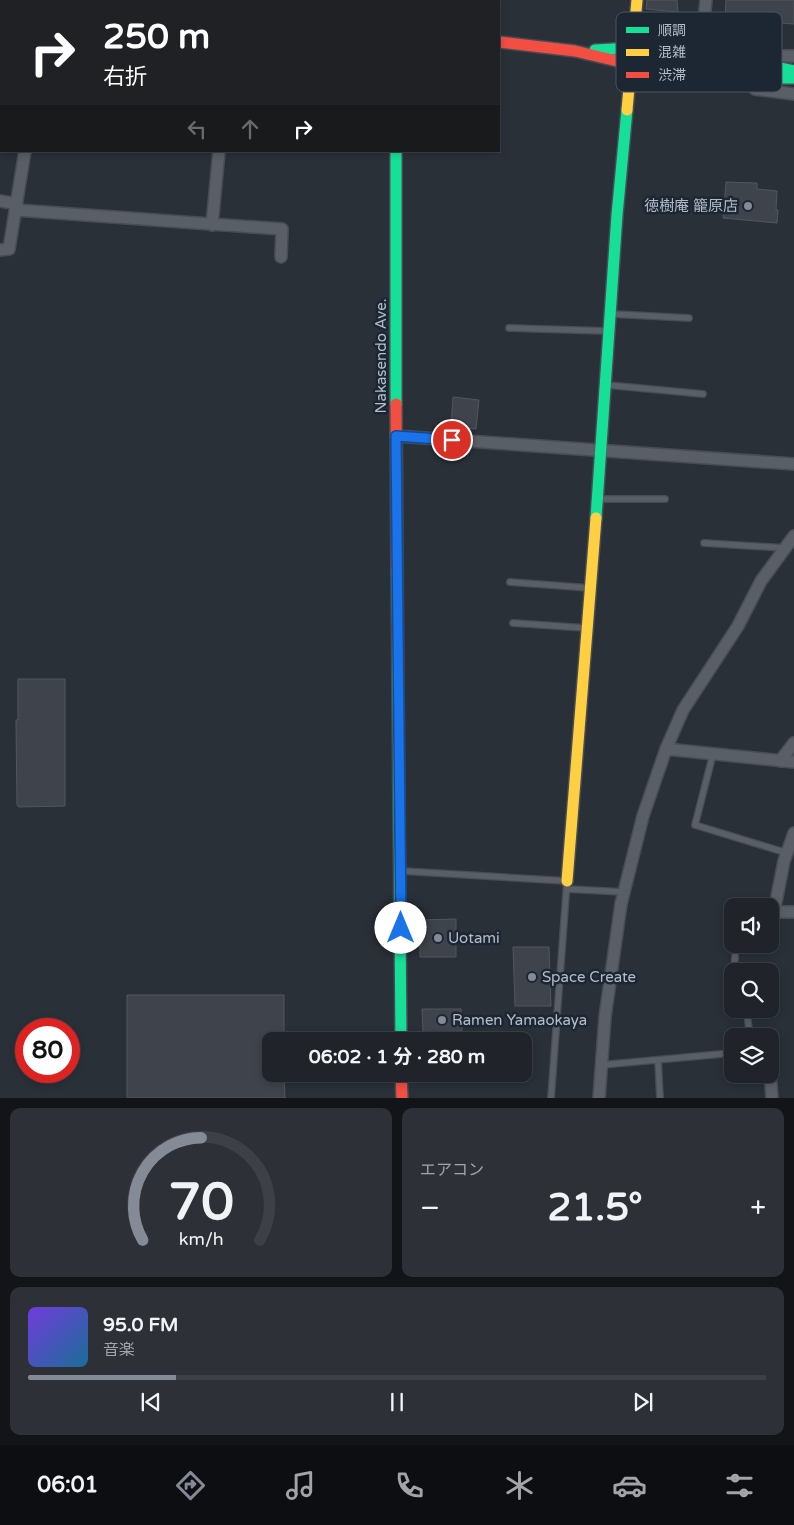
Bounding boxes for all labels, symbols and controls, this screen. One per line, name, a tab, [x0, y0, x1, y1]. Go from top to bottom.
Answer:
legend	[616, 12, 782, 92]
text: 250 m	[103, 16, 210, 58]
icon: right	[20, 20, 85, 85]
text: 順調	[658, 22, 686, 39]
text: 混雑	[658, 44, 686, 61]
text: 右折	[103, 64, 147, 90]
text: 渋滞	[658, 67, 686, 84]
icon: left	[183, 115, 211, 143]
icon: ahead	[236, 115, 264, 143]
icon: right	[289, 115, 317, 143]
place label: 徳樹庵 籠原店	[644, 197, 738, 215]
marker: 徳樹庵 籠原店	[742, 200, 754, 212]
street label: Nakasendo Ave.	[372, 298, 390, 414]
pin	[431, 419, 473, 461]
icon: arrive	[438, 426, 466, 454]
map controls	[724, 898, 779, 1083]
button: sound	[724, 898, 779, 953]
position arrow	[374, 901, 426, 953]
place label: Uotami	[448, 929, 500, 947]
marker: Uotami	[432, 932, 444, 944]
button: search	[724, 963, 779, 1018]
place label: Space Create	[542, 968, 636, 986]
marker: Space Create	[526, 971, 538, 983]
place label: Ramen Yamaokaya	[452, 1011, 587, 1029]
marker: Ramen Yamaokaya	[436, 1014, 448, 1026]
speed limit sign: 80	[15, 1018, 80, 1083]
button: layers	[724, 1028, 779, 1083]
text: 06:02 · 1 分 · 280 m	[309, 1046, 485, 1068]
text: エアコン	[420, 1160, 484, 1180]
text: 70	[168, 1171, 234, 1234]
text: 21.5°	[548, 1185, 643, 1231]
text: −	[420, 1191, 440, 1225]
text: +	[750, 1191, 766, 1225]
text: km/h	[179, 1229, 223, 1250]
text: 95.0 FM	[103, 1314, 178, 1336]
text: 音楽	[103, 1340, 135, 1360]
icon: previous	[137, 1388, 165, 1416]
icon: pause	[383, 1388, 411, 1416]
icon: next	[629, 1388, 657, 1416]
icon: directions	[173, 1468, 208, 1503]
icon: music	[283, 1468, 318, 1503]
icon: phone	[392, 1468, 427, 1503]
icon: climate	[502, 1468, 537, 1503]
icon: car	[612, 1468, 647, 1503]
icon: filters	[722, 1468, 757, 1503]
text: 06:01	[37, 1472, 98, 1498]

